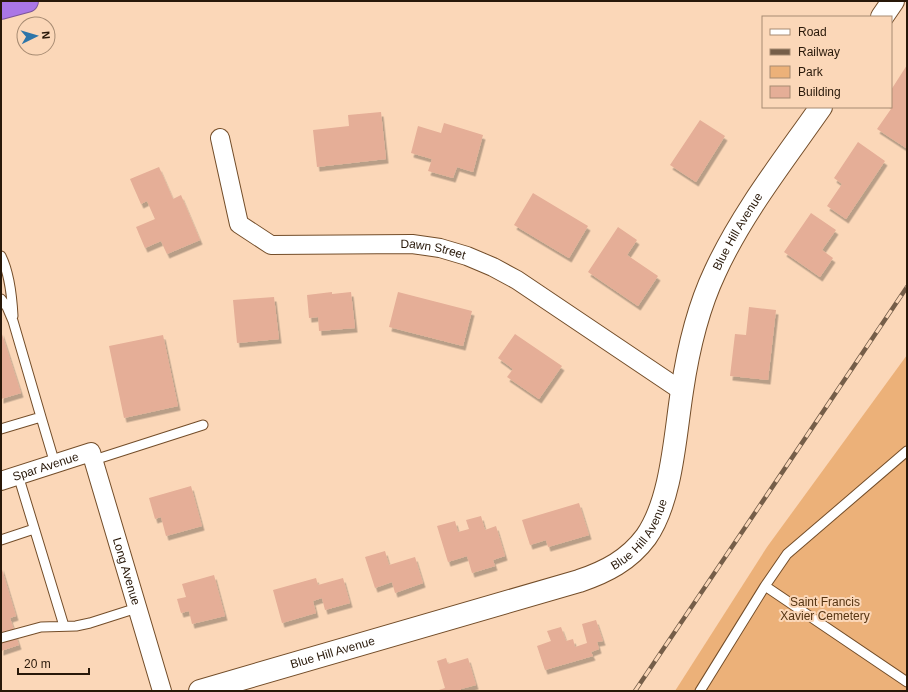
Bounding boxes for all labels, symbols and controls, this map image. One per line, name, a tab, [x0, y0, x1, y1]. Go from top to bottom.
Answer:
north arrow	[16, 16, 56, 56]
legend	[762, 16, 892, 108]
text: Road	[798, 25, 827, 39]
text: N	[40, 31, 52, 40]
text: Railway	[798, 45, 840, 59]
text: Park	[798, 65, 824, 79]
text: Building	[798, 85, 841, 99]
street label: Blue Hill Avenue	[710, 190, 766, 273]
street label: Dawn Street	[401, 237, 468, 262]
street label: Spar Avenue	[11, 449, 81, 484]
street label: Blue Hill Avenue	[608, 497, 670, 573]
street label: Long Avenue	[110, 536, 143, 607]
park label: Saint Francis Xavier Cemetery	[780, 595, 870, 623]
street label: Blue Hill Avenue	[289, 634, 377, 671]
scale bar	[18, 650, 89, 676]
text: 20 m	[24, 657, 51, 671]

